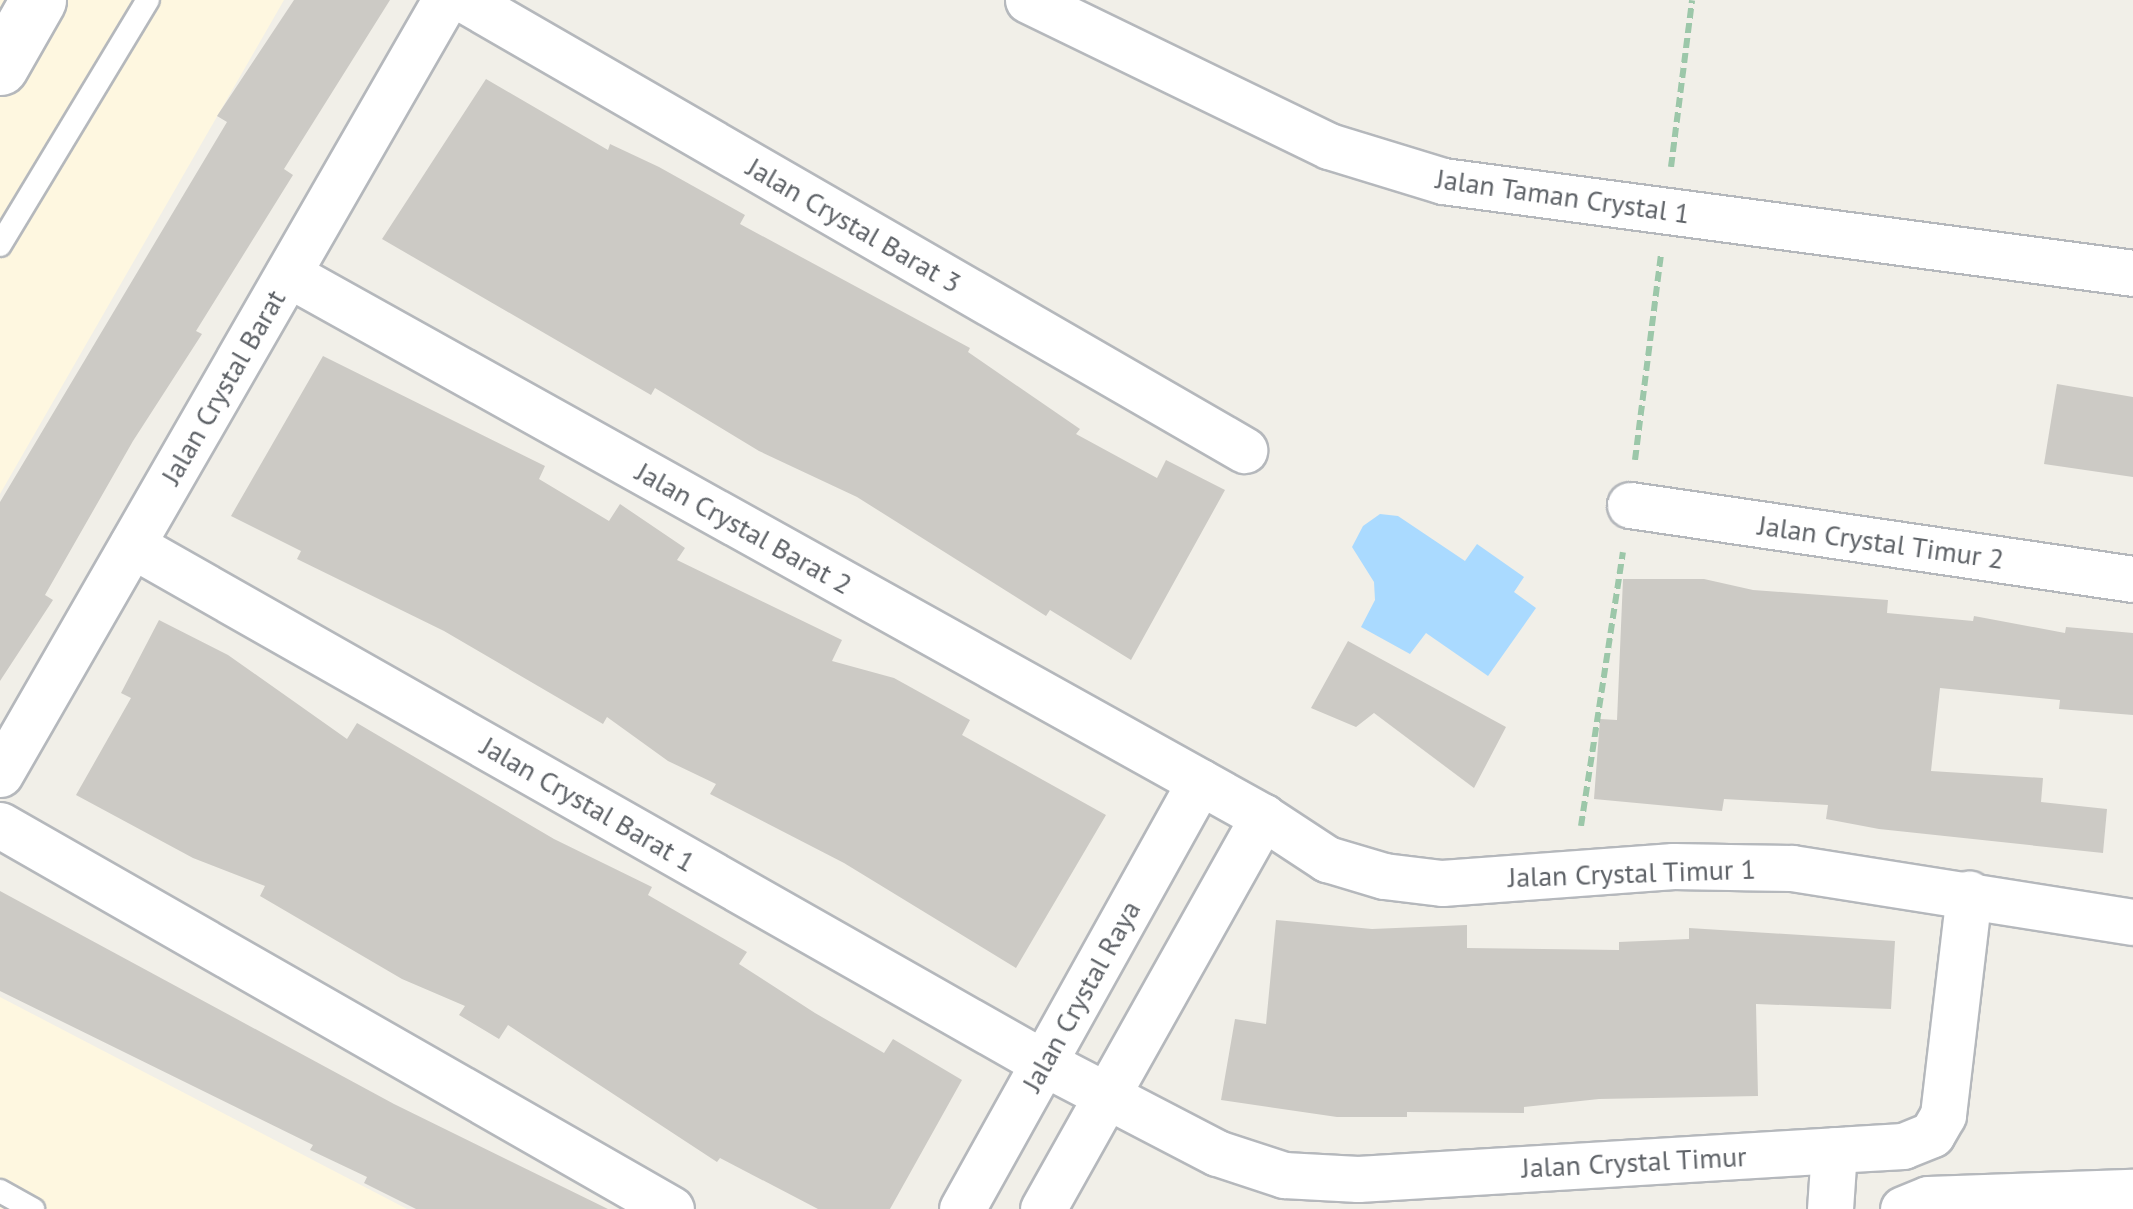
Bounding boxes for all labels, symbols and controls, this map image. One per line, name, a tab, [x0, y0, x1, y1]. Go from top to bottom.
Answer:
street label: Jalan Crystal Barat 3	[741, 150, 967, 300]
street label: Jalan Taman Crystal 1	[1433, 161, 1693, 231]
street label: Jalan Crystal Barat	[154, 284, 292, 490]
street label: Jalan Crystal Barat 2	[630, 455, 858, 601]
street label: Jalan Crystal Timur 2	[1755, 508, 2007, 576]
street label: Jalan Crystal Barat 1	[475, 729, 701, 879]
street label: Jalan Crystal Timur 1	[1507, 852, 1757, 894]
street label: Jalan Crystal Raya	[1015, 895, 1147, 1097]
street label: Jalan Crystal Timur	[1520, 1139, 1748, 1185]

